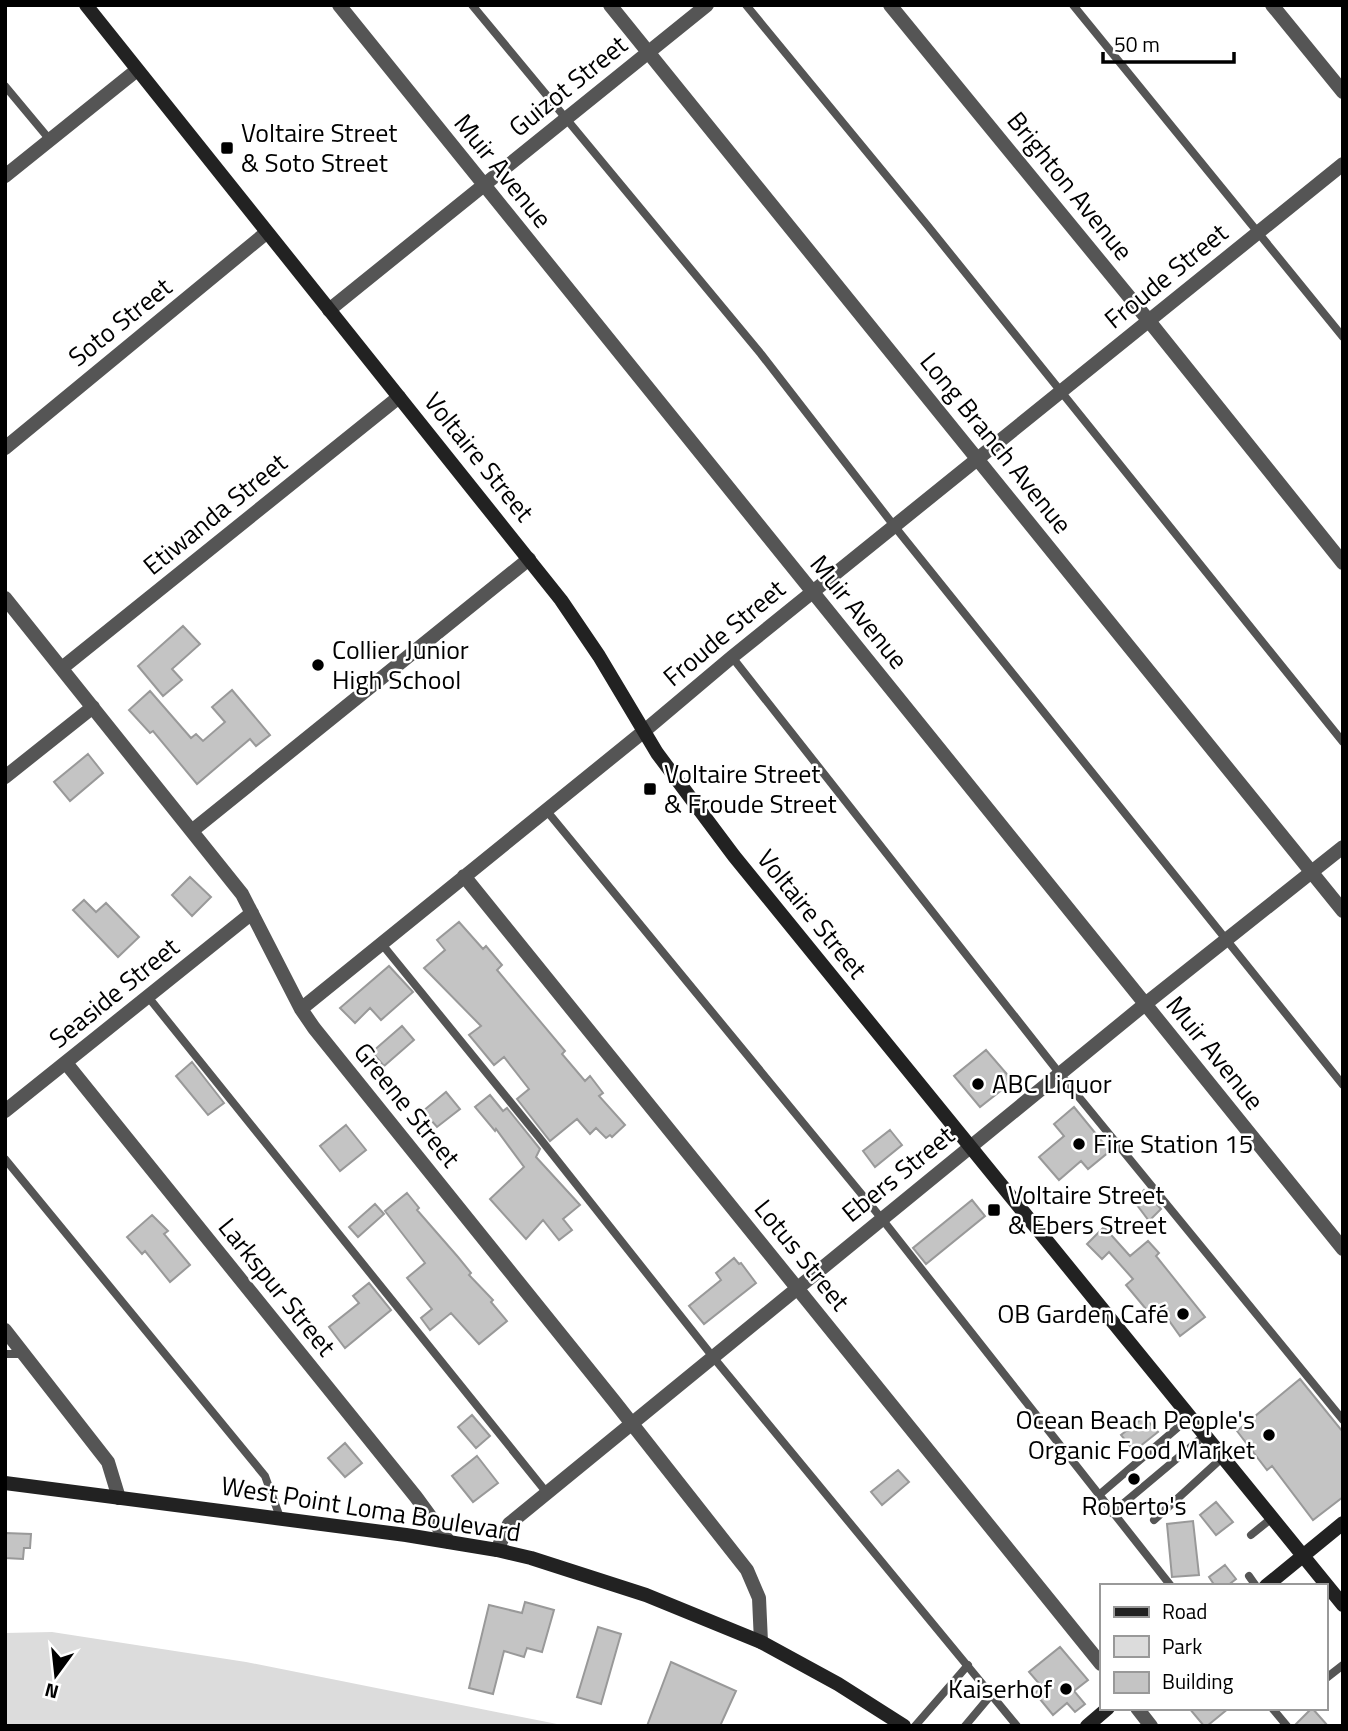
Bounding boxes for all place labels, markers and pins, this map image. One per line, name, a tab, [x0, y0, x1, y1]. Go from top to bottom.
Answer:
place label: Voltaire Street & Soto Street	[241, 113, 398, 182]
marker: Voltaire Street & Soto Street	[219, 140, 235, 156]
place label: Collier Junior High School	[332, 630, 469, 699]
marker: Collier Junior High School	[310, 657, 326, 673]
place label: Voltaire Street & Froude Street	[664, 754, 837, 823]
marker: Voltaire Street & Froude Street	[642, 781, 658, 797]
place label: ABC Liquor	[992, 1064, 1112, 1103]
marker: ABC Liquor	[970, 1076, 986, 1092]
place label: Fire Station 15	[1093, 1124, 1253, 1163]
marker: Fire Station 15	[1071, 1136, 1087, 1152]
place label: Voltaire Street & Ebers Street	[1008, 1175, 1167, 1244]
marker: Voltaire Street & Ebers Street	[986, 1202, 1002, 1218]
place label: OB Garden Café	[997, 1294, 1169, 1333]
marker: OB Garden Café	[1175, 1306, 1191, 1322]
place label: Ocean Beach People's Organic Food Market	[1016, 1400, 1255, 1469]
marker: Ocean Beach People's Organic Food Market	[1261, 1427, 1277, 1443]
marker: Roberto's	[1126, 1471, 1142, 1487]
place label: Roberto's	[1081, 1486, 1187, 1525]
place label: Kaiserhof	[948, 1669, 1052, 1708]
marker: Kaiserhof	[1058, 1681, 1074, 1697]

